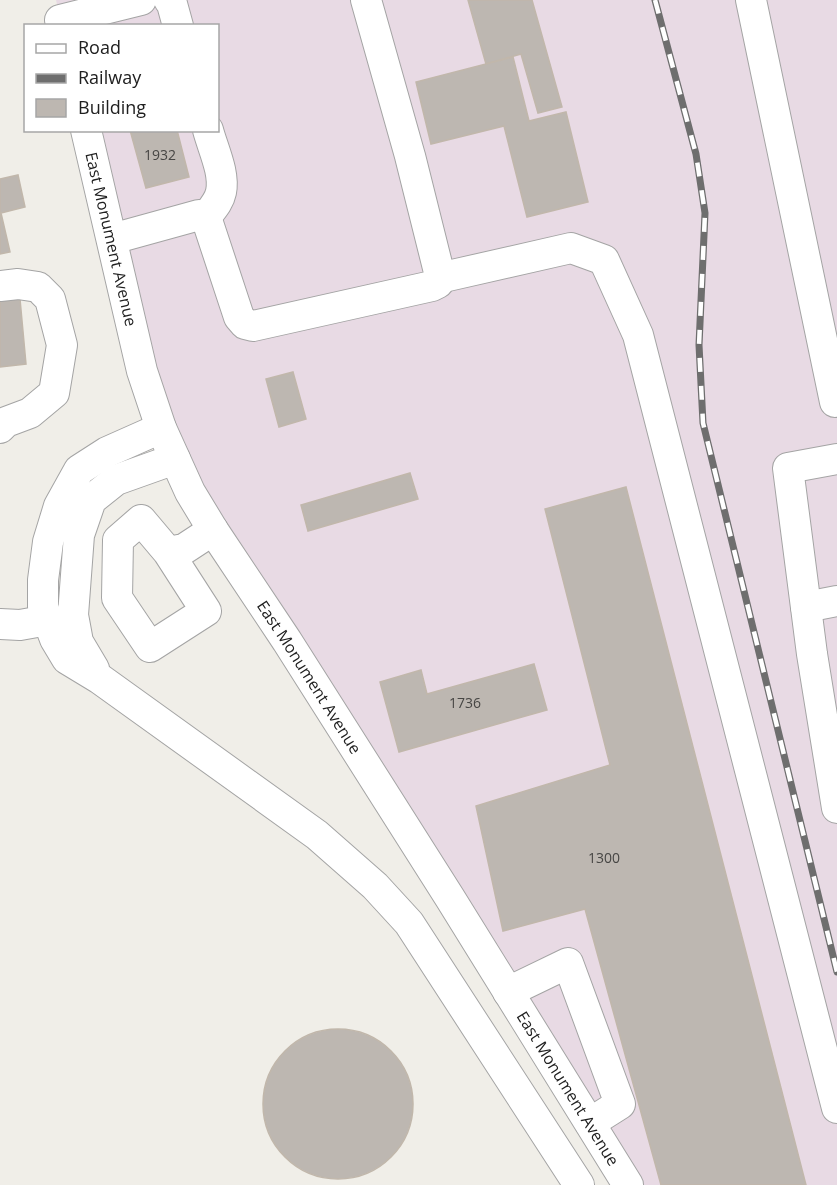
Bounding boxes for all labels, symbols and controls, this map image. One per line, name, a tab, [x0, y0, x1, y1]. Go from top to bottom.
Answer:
legend	[24, 24, 219, 132]
text: Road	[78, 35, 121, 59]
text: Railway	[78, 65, 142, 89]
text: Building	[78, 95, 146, 119]
house number: 1932	[144, 145, 176, 164]
street label: East Monument Avenue	[80, 150, 142, 328]
street label: East Monument Avenue	[252, 596, 367, 758]
house number: 1736	[449, 693, 481, 712]
house number: 1300	[588, 848, 620, 867]
street label: East Monument Avenue	[512, 1007, 624, 1170]

